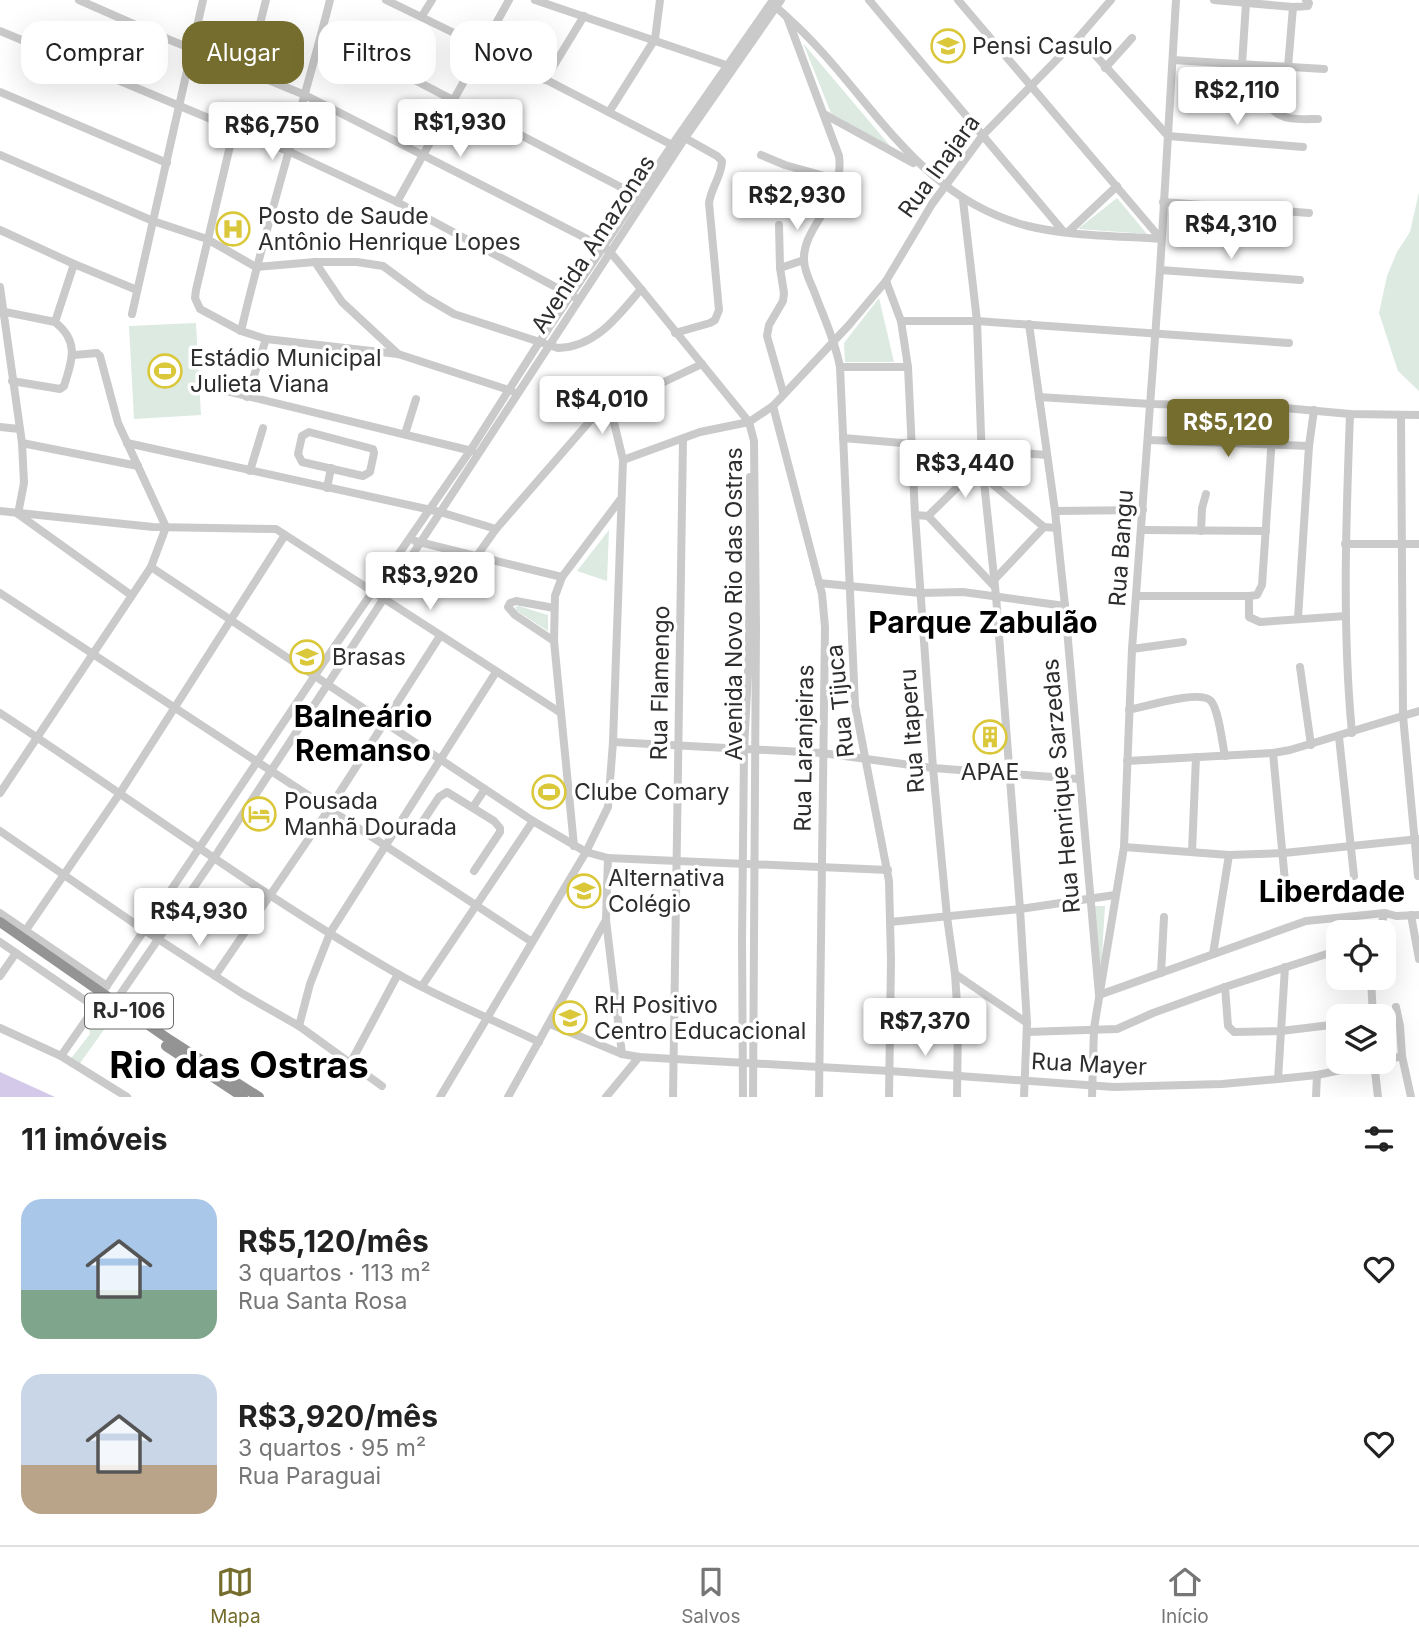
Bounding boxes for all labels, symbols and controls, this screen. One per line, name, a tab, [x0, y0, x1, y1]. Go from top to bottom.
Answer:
chip: Comprar	[21, 21, 168, 84]
chip: Alugar	[182, 21, 304, 84]
chip: Filtros	[318, 21, 436, 84]
chip: Novo	[450, 21, 557, 84]
school or university icon: Pensi Casulo	[929, 27, 967, 65]
place label: Pensi Casulo	[972, 32, 1113, 60]
pin: R$2,110	[1172, 68, 1302, 127]
text: R$2,110	[1194, 76, 1280, 104]
pin: R$1,930	[395, 100, 525, 159]
pin: R$6,750	[207, 102, 337, 162]
text: R$1,930	[414, 108, 506, 136]
street label: Rua Inajara	[892, 109, 986, 223]
text: R$6,750	[225, 111, 319, 139]
street label: Avenida Amazonas	[525, 150, 661, 338]
pin: R$2,930	[732, 173, 862, 232]
text: R$2,930	[748, 181, 846, 209]
place label: Posto de Saude Antônio Henrique Lopes	[258, 202, 521, 256]
pin: R$4,310	[1166, 202, 1296, 261]
hospital icon: Posto de Saude Antônio Henrique Lopes	[214, 210, 252, 248]
text: R$4,310	[1185, 210, 1277, 238]
place label: Estádio Municipal Julieta Viana	[190, 344, 381, 398]
sports icon: Estádio Municipal Julieta Viana	[146, 352, 184, 390]
pin: R$4,010	[537, 376, 667, 436]
text: R$4,010	[556, 385, 648, 413]
pin: R$5,120	[1163, 400, 1293, 459]
text: R$5,120	[1183, 408, 1273, 436]
pin: R$3,440	[900, 440, 1030, 500]
street label: Avenida Novo Rio das Ostras	[720, 447, 748, 761]
text: R$3,440	[916, 449, 1014, 477]
street label: Rua Bangu	[1103, 489, 1139, 607]
pin: R$3,920	[365, 552, 495, 612]
text: R$3,920	[382, 561, 478, 589]
district label: Parque Zabulão	[868, 604, 1098, 640]
street label: Rua Flamengo	[645, 605, 675, 761]
school or university icon: Brasas	[288, 638, 326, 676]
place label: Brasas	[332, 643, 406, 671]
street label: Rua Tijuca	[820, 643, 860, 759]
street label: Rua Henrique Sarzedas	[1036, 658, 1086, 914]
street label: Rua Laranjeiras	[789, 664, 819, 832]
street label: Rua Itaperu	[894, 668, 930, 794]
district label: Balneário Remanso	[294, 698, 432, 768]
building icon: APAE	[971, 718, 1009, 756]
place label: APAE	[961, 758, 1019, 786]
sports icon: Clube Comary	[530, 773, 568, 811]
place label: Clube Comary	[574, 778, 730, 806]
place label: Pousada Manhã Dourada	[284, 787, 457, 841]
hotel icon: Pousada Manhã Dourada	[240, 795, 278, 833]
place label: Alternativa Colégio	[608, 864, 725, 918]
school or university icon: Alternativa Colégio	[565, 872, 603, 910]
district label: Liberdade	[1259, 873, 1405, 909]
pin: R$4,930	[134, 888, 264, 948]
text: R$4,930	[150, 897, 248, 925]
map controls	[1326, 920, 1396, 1074]
button: locate	[1326, 920, 1396, 990]
place label: RH Positivo Centro Educacional	[594, 991, 806, 1045]
road number: RJ-106	[85, 993, 173, 1028]
pin: R$7,370	[860, 998, 990, 1058]
school or university icon: RH Positivo Centro Educacional	[551, 999, 589, 1037]
button: layers	[1326, 1004, 1396, 1074]
text: R$7,370	[879, 1007, 971, 1035]
district label: Rio das Ostras	[109, 1042, 369, 1087]
street label: Rua Mayer	[1031, 1047, 1148, 1081]
icon: filters	[1360, 1120, 1398, 1158]
text: 11 imóveis	[21, 1121, 168, 1157]
text: R$5,120/mês	[238, 1223, 429, 1259]
icon: home	[77, 1227, 161, 1311]
icon: heart	[1360, 1250, 1398, 1288]
text: 3 quartos · 113 m²	[238, 1259, 431, 1287]
text: Rua Santa Rosa	[238, 1287, 407, 1315]
text: R$3,920/mês	[238, 1398, 438, 1434]
icon: home	[77, 1402, 161, 1486]
icon: heart	[1360, 1425, 1398, 1463]
text: 3 quartos · 95 m²	[238, 1434, 426, 1462]
text: Rua Paraguai	[238, 1462, 381, 1490]
tab: Mapa	[210, 1563, 261, 1628]
tab: Salvos	[681, 1563, 740, 1628]
tab: Início	[1161, 1563, 1209, 1628]

